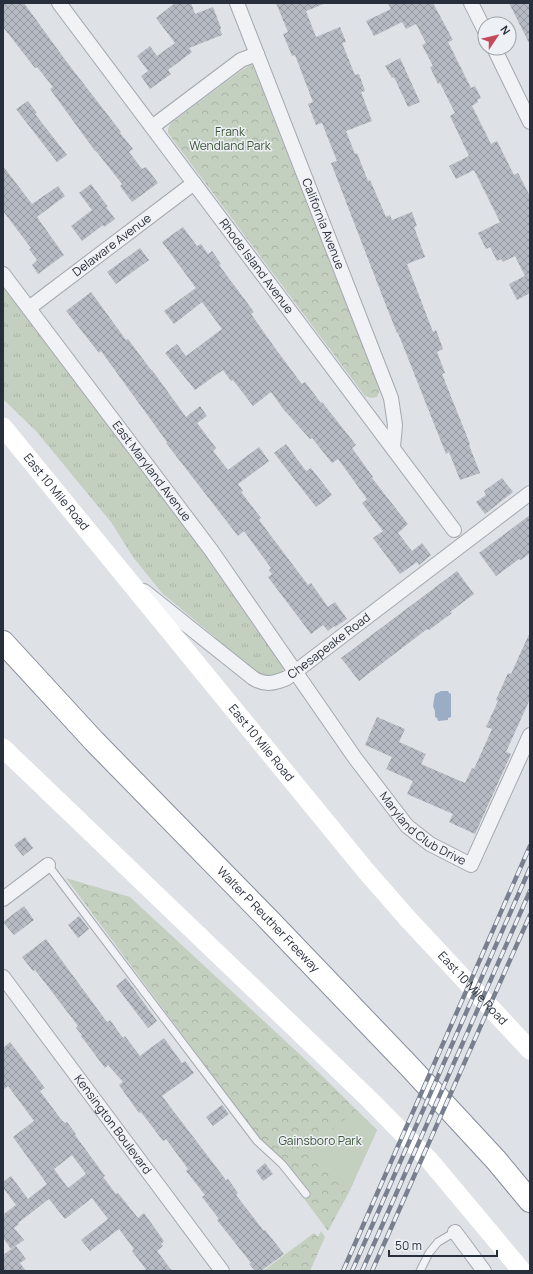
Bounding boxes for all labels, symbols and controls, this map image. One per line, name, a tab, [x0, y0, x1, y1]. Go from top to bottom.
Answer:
north arrow	[477, 16, 517, 56]
text: N	[497, 22, 514, 38]
park label: Frank Wendland Park	[189, 123, 272, 154]
street label: California Avenue	[298, 176, 349, 272]
street label: Delaware Avenue	[69, 209, 154, 280]
street label: Rhode Island Avenue	[216, 215, 298, 317]
street label: East Maryland Avenue	[109, 417, 195, 525]
street label: East 10 Mile Road	[20, 450, 93, 534]
street label: Chesapeake Road	[284, 609, 374, 683]
street label: East 10 Mile Road	[225, 700, 298, 785]
street label: Maryland Club Drive	[376, 788, 469, 869]
street label: Walter P Reuther Freeway	[213, 863, 324, 976]
street label: East 10 Mile Road	[434, 947, 512, 1029]
street label: Kensington Boulevard	[71, 1071, 156, 1178]
park label: Gainsboro Park	[278, 1132, 363, 1149]
scale bar	[389, 1232, 497, 1258]
text: 50 m	[395, 1237, 422, 1254]

